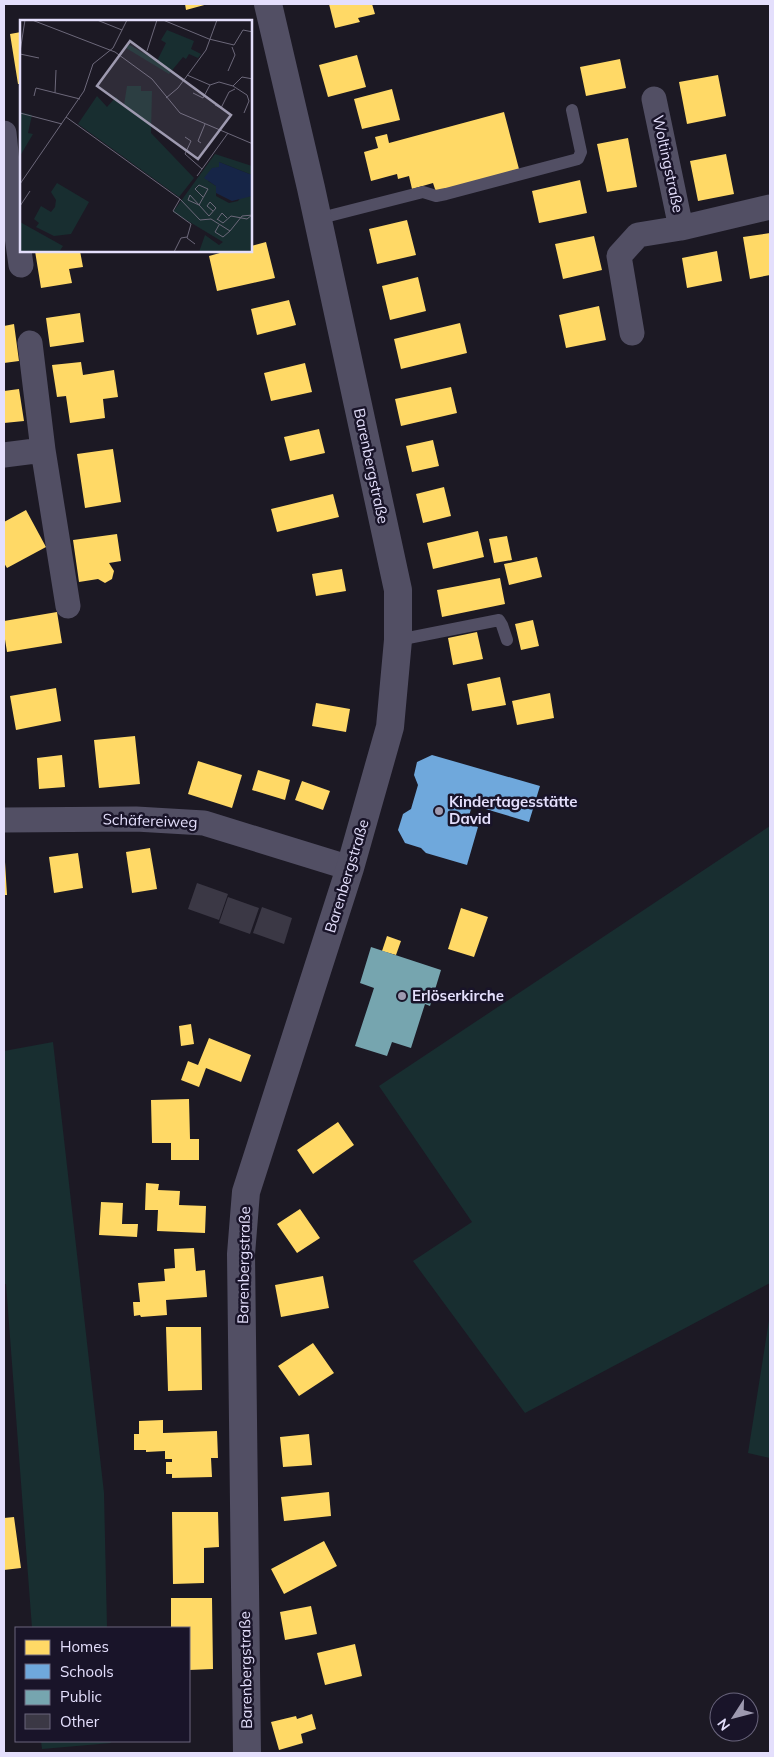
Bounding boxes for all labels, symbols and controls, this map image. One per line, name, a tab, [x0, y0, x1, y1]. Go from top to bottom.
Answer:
inset map	[20, 20, 252, 252]
street label: Woltingstraße	[649, 113, 688, 214]
street label: Barenbergstraße	[350, 406, 393, 525]
place label: Kindertagesstätte David	[449, 792, 577, 828]
marker: Kindertagesstätte David	[433, 805, 445, 817]
street label: Schäfereiweg	[102, 809, 198, 832]
street label: Barenbergstraße	[320, 817, 373, 935]
place label: Erlöserkirche	[412, 986, 504, 1005]
marker: Erlöserkirche	[396, 990, 408, 1002]
street label: Barenbergstraße	[233, 1206, 254, 1324]
street label: Barenbergstraße	[235, 1611, 256, 1729]
legend	[15, 1627, 190, 1742]
text: Homes	[60, 1637, 109, 1656]
text: Schools	[60, 1662, 114, 1681]
text: Public	[60, 1687, 102, 1706]
north arrow	[709, 1692, 759, 1742]
text: Other	[60, 1712, 100, 1731]
text: N	[713, 1715, 734, 1734]

